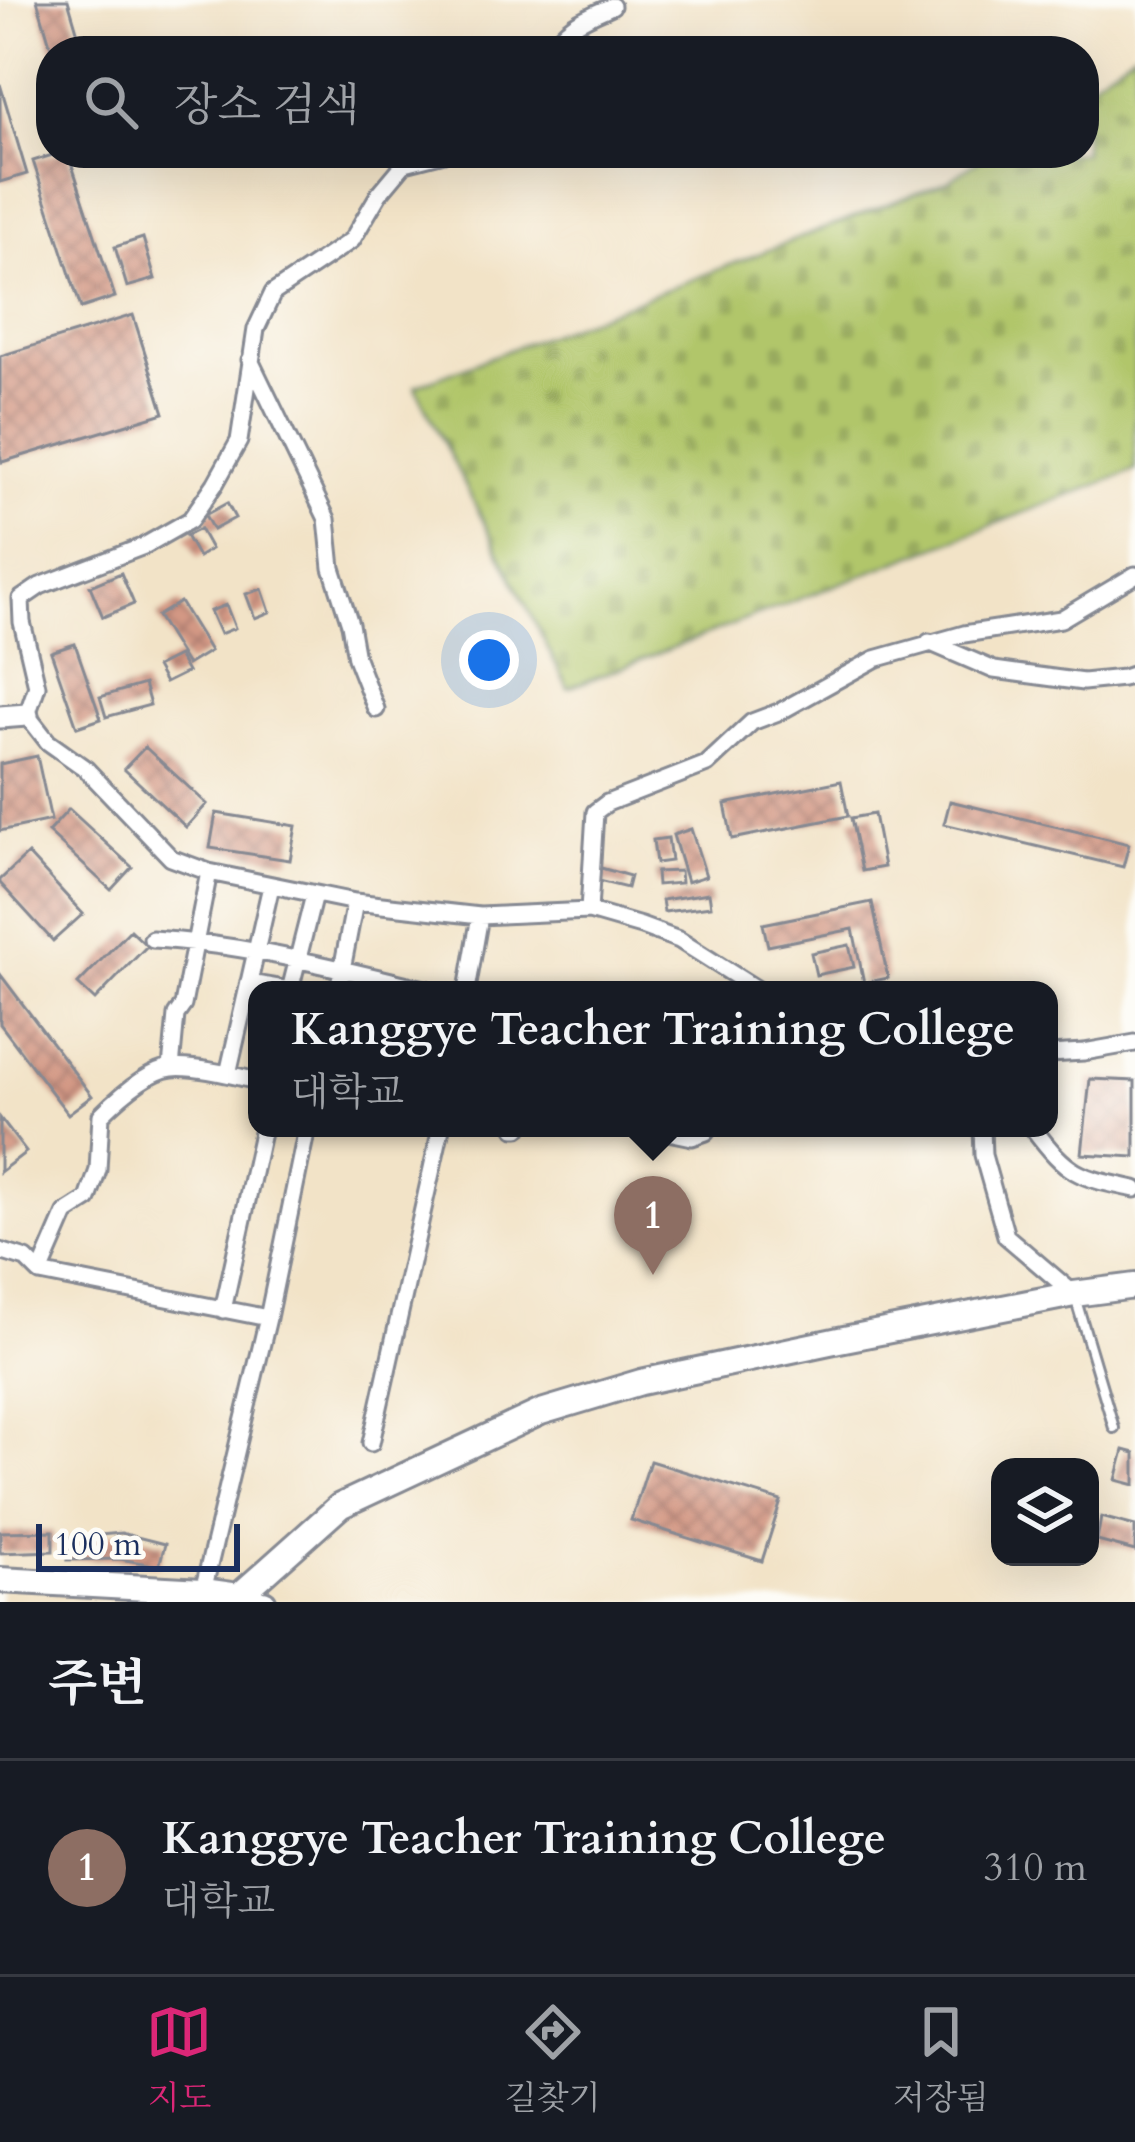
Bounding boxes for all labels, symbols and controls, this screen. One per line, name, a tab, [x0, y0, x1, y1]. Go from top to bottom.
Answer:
search box	[36, 36, 1099, 168]
icon: search	[78, 69, 144, 135]
text: 장소 검색	[174, 75, 360, 136]
your location	[459, 630, 519, 690]
popup	[248, 981, 1058, 1137]
text: Kanggye Teacher Training College	[291, 999, 1015, 1060]
text: 대학교	[291, 1066, 404, 1119]
pin: 1	[614, 1176, 692, 1275]
map controls	[991, 1458, 1099, 1566]
button: layers	[991, 1458, 1099, 1566]
scale bar	[36, 1518, 240, 1571]
text: 100 m	[54, 1522, 141, 1567]
text: 주변	[48, 1649, 147, 1719]
text: Kanggye Teacher Training College	[162, 1808, 886, 1869]
text: 1	[77, 1841, 97, 1894]
text: 310 m	[984, 1841, 1087, 1894]
text: 대학교	[162, 1875, 275, 1928]
tab: 지도	[146, 1999, 212, 2121]
tab: 길찾기	[505, 1999, 600, 2121]
tab: 저장됨	[893, 1999, 989, 2121]

